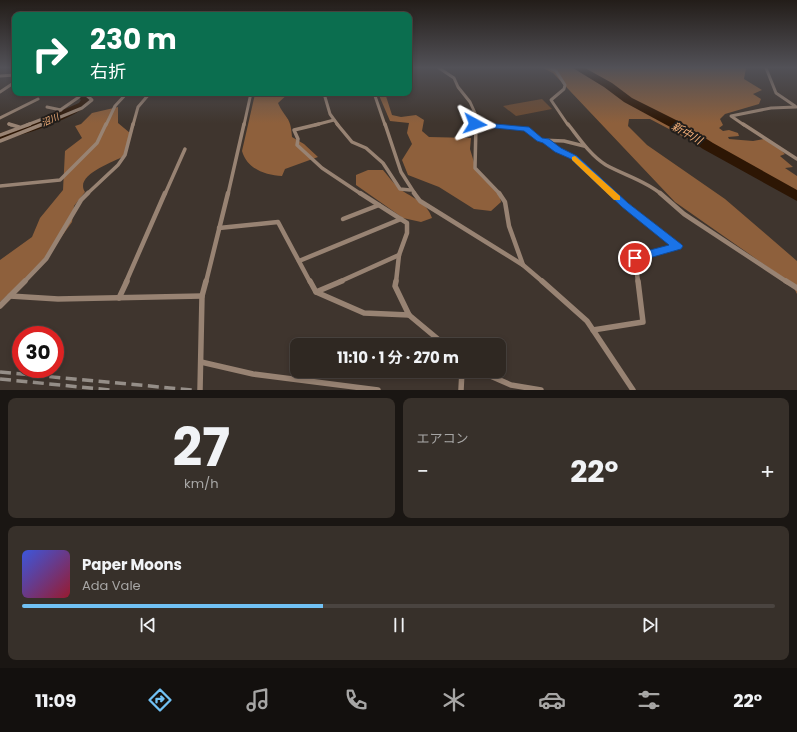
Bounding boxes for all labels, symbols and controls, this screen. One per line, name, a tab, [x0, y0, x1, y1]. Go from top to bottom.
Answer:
text: 230 m	[90, 20, 177, 59]
icon: right	[24, 28, 76, 80]
text: 右折	[90, 59, 126, 84]
position arrow	[454, 103, 496, 145]
water label: 沼川	[39, 110, 62, 129]
water label: 新中川	[669, 118, 706, 149]
pin	[618, 241, 652, 275]
icon: arrive	[624, 247, 646, 269]
speed limit sign: 30	[12, 326, 64, 378]
text: 11:10 · 1 分 · 270 m	[337, 347, 459, 368]
text: 27	[172, 411, 230, 484]
text: エアコン	[417, 429, 469, 448]
text: 22°	[570, 450, 618, 493]
text: −	[417, 456, 429, 487]
text: +	[760, 456, 775, 487]
text: km/h	[184, 474, 219, 493]
text: Paper Moons	[82, 554, 182, 575]
text: Ada Vale	[82, 576, 141, 595]
icon: previous	[137, 614, 159, 636]
icon: pause	[388, 614, 410, 636]
icon: next	[639, 614, 661, 636]
icon: directions	[146, 686, 174, 714]
icon: music	[244, 686, 272, 714]
icon: phone	[342, 686, 370, 714]
icon: climate	[440, 686, 468, 714]
icon: car	[538, 686, 566, 714]
icon: filters	[635, 686, 663, 714]
text: 11:09	[35, 688, 76, 713]
text: 22°	[733, 688, 762, 713]

